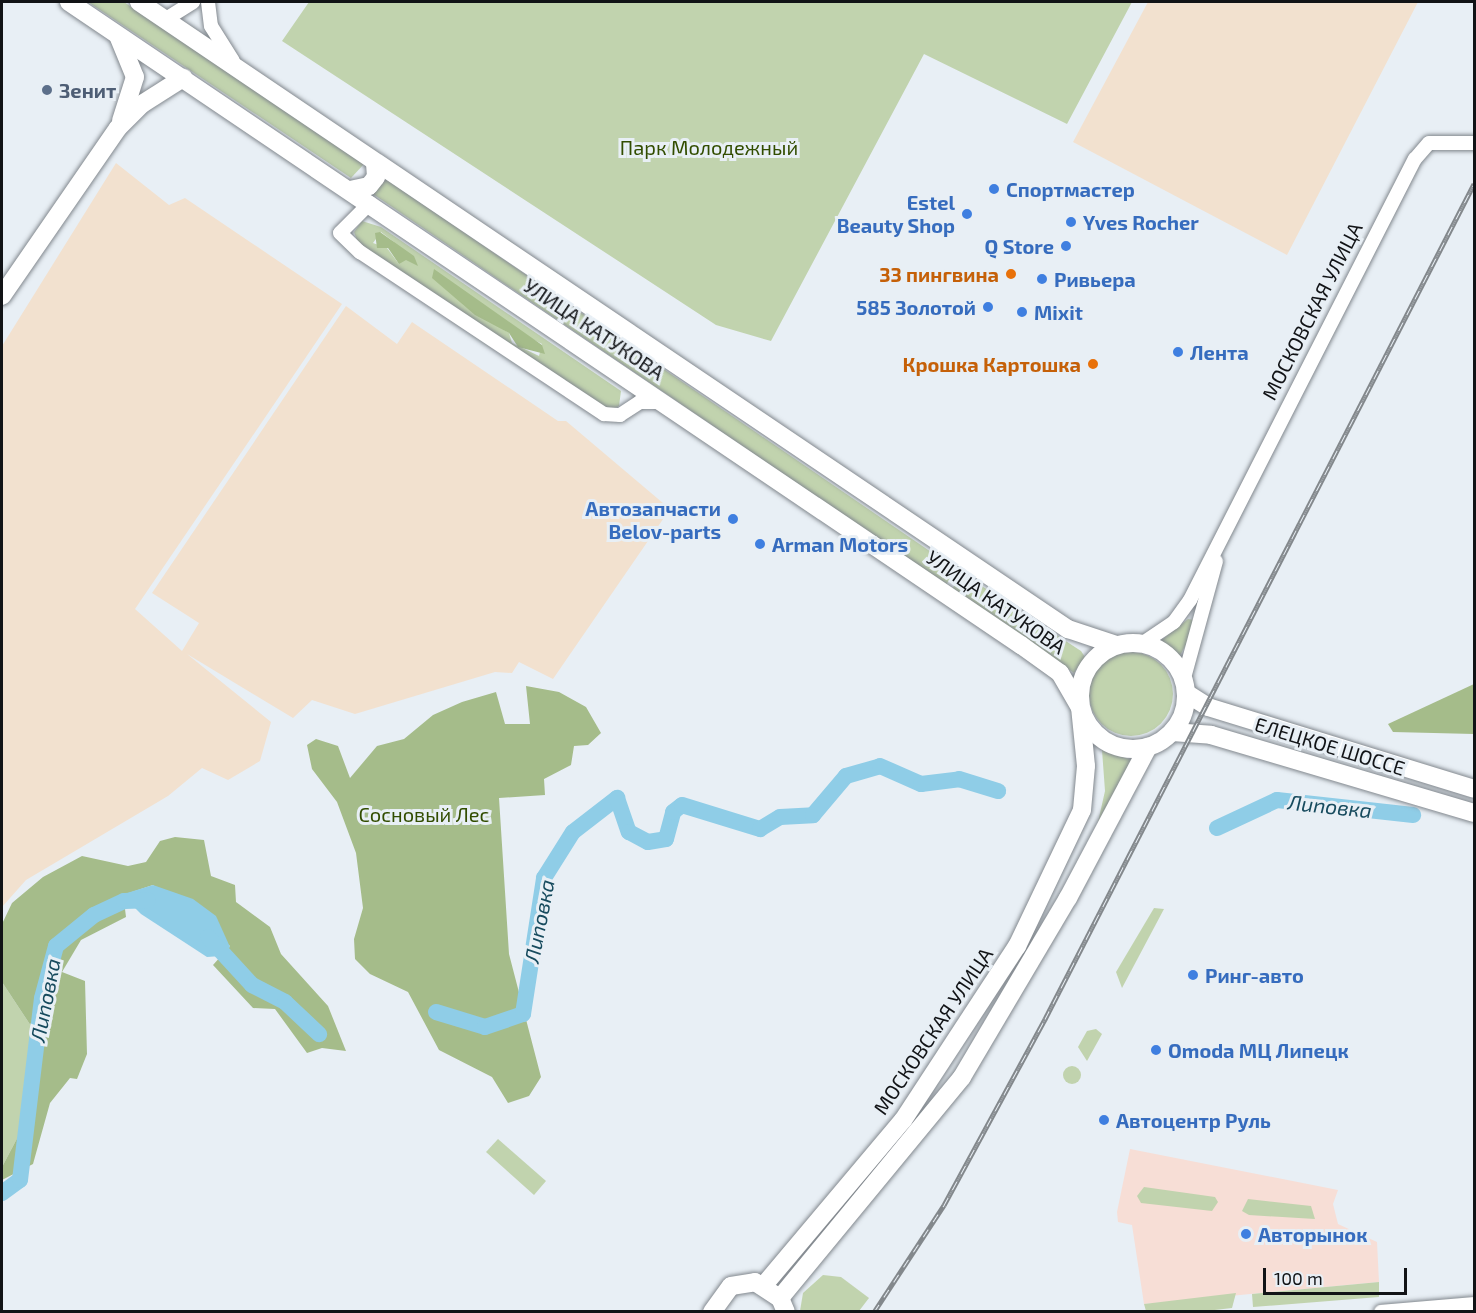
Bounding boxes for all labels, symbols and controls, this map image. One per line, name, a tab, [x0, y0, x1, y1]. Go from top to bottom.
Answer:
place label: Зенит	[59, 78, 116, 102]
marker: Зенит	[40, 83, 54, 97]
park label: Парк Молодежный	[620, 135, 798, 159]
place label: Спортмастер	[1006, 177, 1135, 201]
marker: Спортмастер	[987, 182, 1001, 196]
place label: Estel Beauty Shop	[836, 190, 955, 237]
marker: Estel Beauty Shop	[960, 207, 974, 221]
place label: Yves Rocher	[1083, 210, 1199, 234]
marker: Yves Rocher	[1064, 215, 1078, 229]
street label: МОСКОВСКАЯ УЛИЦА	[1257, 218, 1367, 404]
place label: Q Store	[985, 234, 1054, 258]
marker: Q Store	[1059, 239, 1073, 253]
place label: 33 пингвина	[879, 262, 999, 286]
marker: 33 пингвина	[1004, 267, 1018, 281]
place label: Ривьера	[1054, 267, 1136, 291]
marker: Ривьера	[1035, 272, 1049, 286]
street label: УЛИЦА КАТУКОВА	[519, 273, 669, 385]
place label: 585 Золотой	[856, 295, 976, 319]
marker: 585 Золотой	[981, 300, 995, 314]
place label: Mixit	[1034, 300, 1083, 324]
marker: Mixit	[1015, 305, 1029, 319]
place label: Лента	[1190, 340, 1249, 364]
marker: Лента	[1171, 345, 1185, 359]
place label: Крошка Картошка	[903, 352, 1081, 376]
marker: Крошка Картошка	[1086, 357, 1100, 371]
place label: Автозапчасти Belov-parts	[585, 496, 721, 543]
marker: Автозапчасти Belov-parts	[726, 512, 740, 526]
place label: Arman Motors	[772, 532, 908, 556]
marker: Arman Motors	[753, 537, 767, 551]
street label: УЛИЦА КАТУКОВА	[922, 545, 1070, 659]
street label: ЕЛЕЦКОЕ ШОССЕ	[1252, 712, 1408, 780]
water label: Липовка	[1287, 789, 1373, 823]
park label: Сосновый Лес	[359, 802, 489, 826]
water label: Липовка	[519, 877, 559, 965]
street label: МОСКОВСКАЯ УЛИЦА	[868, 943, 998, 1119]
water label: Липовка	[25, 956, 65, 1044]
place label: Ринг-авто	[1205, 963, 1304, 987]
marker: Ринг-авто	[1186, 968, 1200, 982]
place label: Omoda МЦ Липецк	[1168, 1038, 1349, 1062]
marker: Omoda МЦ Липецк	[1149, 1043, 1163, 1057]
place label: Автоцентр Руль	[1116, 1108, 1271, 1132]
marker: Автоцентр Руль	[1097, 1113, 1111, 1127]
place label: Авторынок	[1258, 1222, 1367, 1246]
marker: Авторынок	[1239, 1227, 1253, 1241]
scale bar	[1266, 1256, 1410, 1294]
text: 100 m	[1274, 1267, 1323, 1289]

